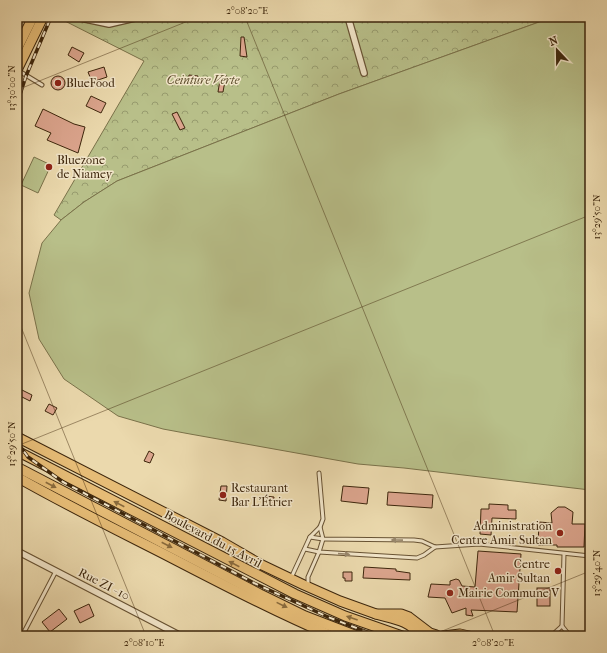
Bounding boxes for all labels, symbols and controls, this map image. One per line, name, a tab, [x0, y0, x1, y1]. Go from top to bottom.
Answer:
text: 2°08'20"E	[226, 5, 268, 17]
north arrow	[537, 30, 577, 70]
text: N	[547, 33, 560, 49]
text: 13°30'00"N	[6, 65, 18, 111]
park label: Ceinture Verte	[167, 73, 240, 87]
place label: BlueFood	[66, 76, 115, 90]
marker: BlueFood	[53, 78, 63, 88]
place label: Bluezone de Niamey	[57, 153, 113, 181]
marker: Bluezone de Niamey	[44, 162, 54, 172]
text: 13°29'50"N	[591, 194, 603, 240]
text: 13°29'50"N	[6, 421, 18, 467]
place label: Restaurant Bar L’Étrier	[231, 481, 293, 509]
one-way arrow	[46, 482, 57, 488]
marker: Restaurant Bar L’Étrier	[218, 490, 228, 500]
one-way arrow	[113, 500, 125, 507]
street label: Boulevard du 15 Avril	[162, 507, 265, 571]
place label: Administration Centre Amir Sultan	[451, 519, 552, 547]
marker: Administration Centre Amir Sultan	[555, 528, 565, 538]
one-way arrow	[390, 537, 403, 543]
one-way arrow	[161, 542, 173, 548]
text: 13°29'40"N	[591, 549, 603, 596]
one-way arrow	[338, 550, 350, 557]
place label: Centre Amir Sultan	[487, 557, 550, 585]
one-way arrow	[229, 560, 240, 567]
street label: Rue ZI - 10	[76, 565, 132, 603]
marker: Centre Amir Sultan	[553, 566, 563, 576]
place label: Mairie Commune V	[458, 586, 560, 600]
marker: Mairie Commune V	[445, 588, 455, 598]
one-way arrow	[277, 601, 288, 608]
one-way arrow	[346, 615, 358, 621]
text: 2°08'10"E	[124, 637, 164, 649]
text: 2°08'20"E	[472, 637, 514, 649]

